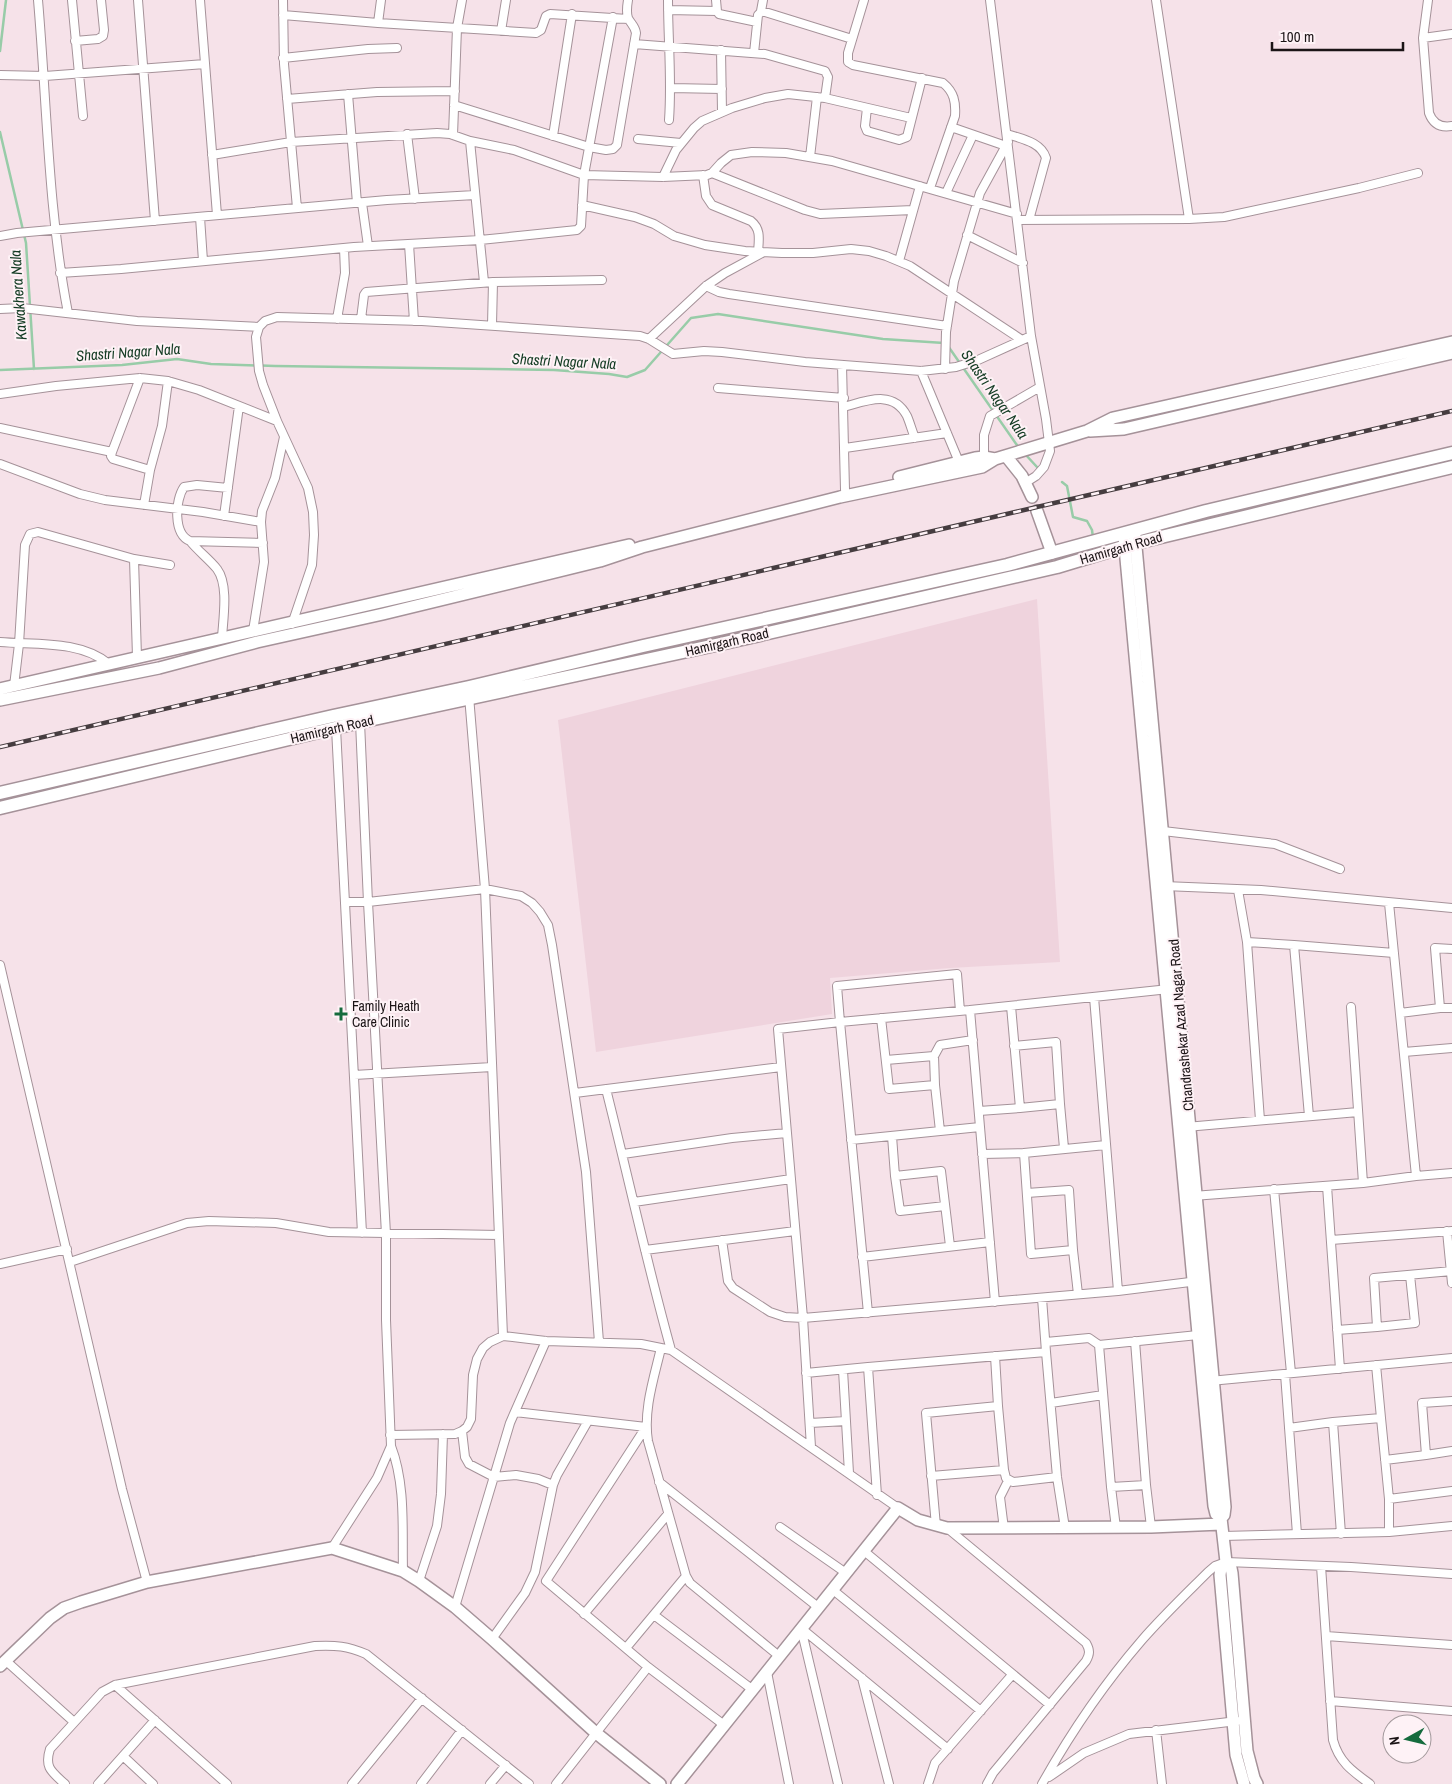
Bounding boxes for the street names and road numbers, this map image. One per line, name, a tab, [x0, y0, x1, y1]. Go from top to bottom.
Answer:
street label: Hamirgarh Road	[1078, 528, 1164, 568]
street label: Hamirgarh Road	[684, 624, 770, 660]
street label: Hamirgarh Road	[289, 711, 375, 747]
street label: Chandrashekar Azad Nagar Road	[1165, 938, 1197, 1112]

